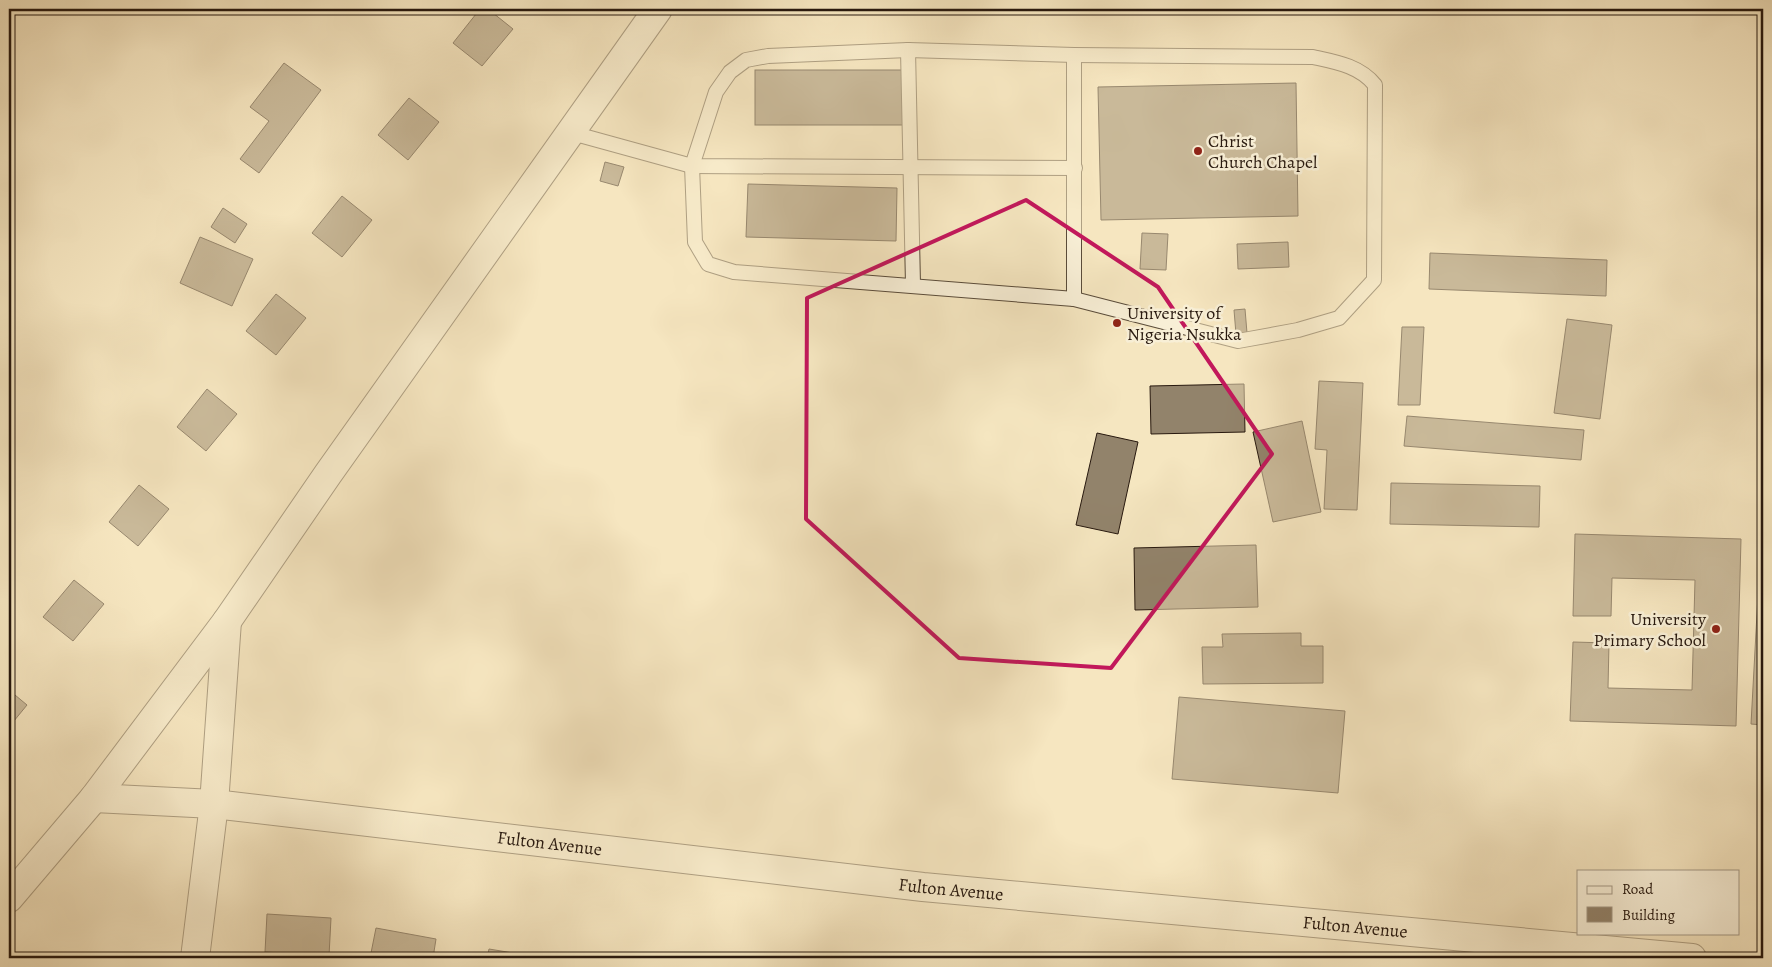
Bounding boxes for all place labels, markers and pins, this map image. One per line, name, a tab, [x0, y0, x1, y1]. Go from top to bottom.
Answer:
place label: Christ Church Chapel	[1208, 129, 1318, 174]
marker: Christ Church Chapel	[1192, 145, 1204, 157]
place label: University of Nigeria Nsukka	[1127, 301, 1242, 346]
marker: University of Nigeria Nsukka	[1111, 317, 1123, 329]
place label: University Primary School	[1593, 607, 1707, 652]
marker: University Primary School	[1710, 623, 1722, 635]

